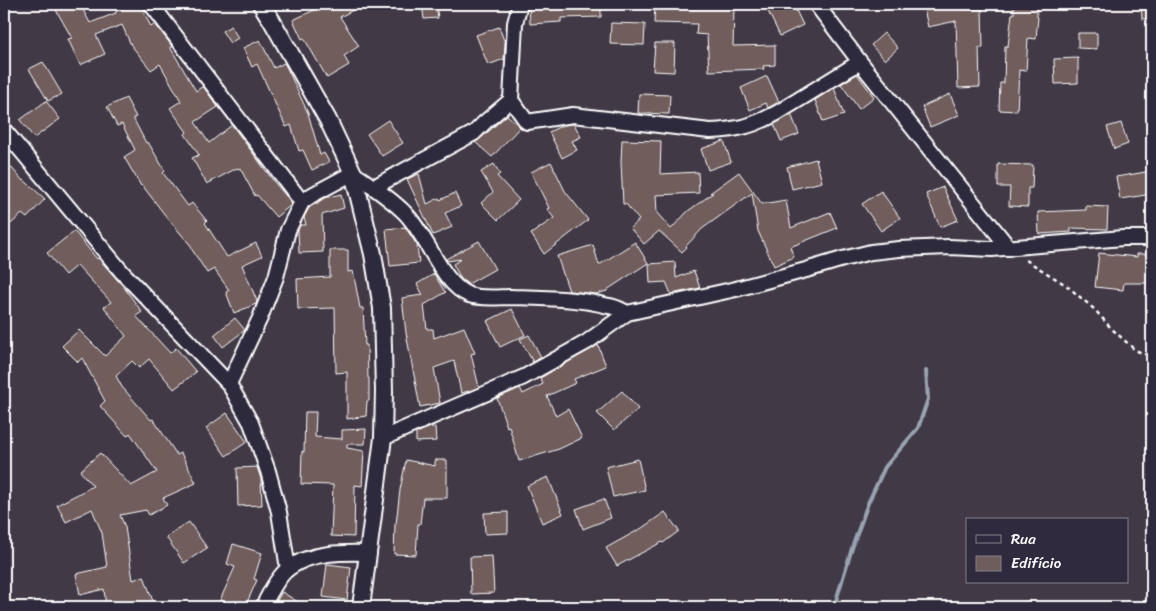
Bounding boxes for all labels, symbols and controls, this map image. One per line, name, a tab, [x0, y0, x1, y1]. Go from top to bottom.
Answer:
legend	[966, 518, 1128, 584]
text: Rua	[1011, 526, 1036, 552]
text: Edifício	[1011, 550, 1062, 576]

